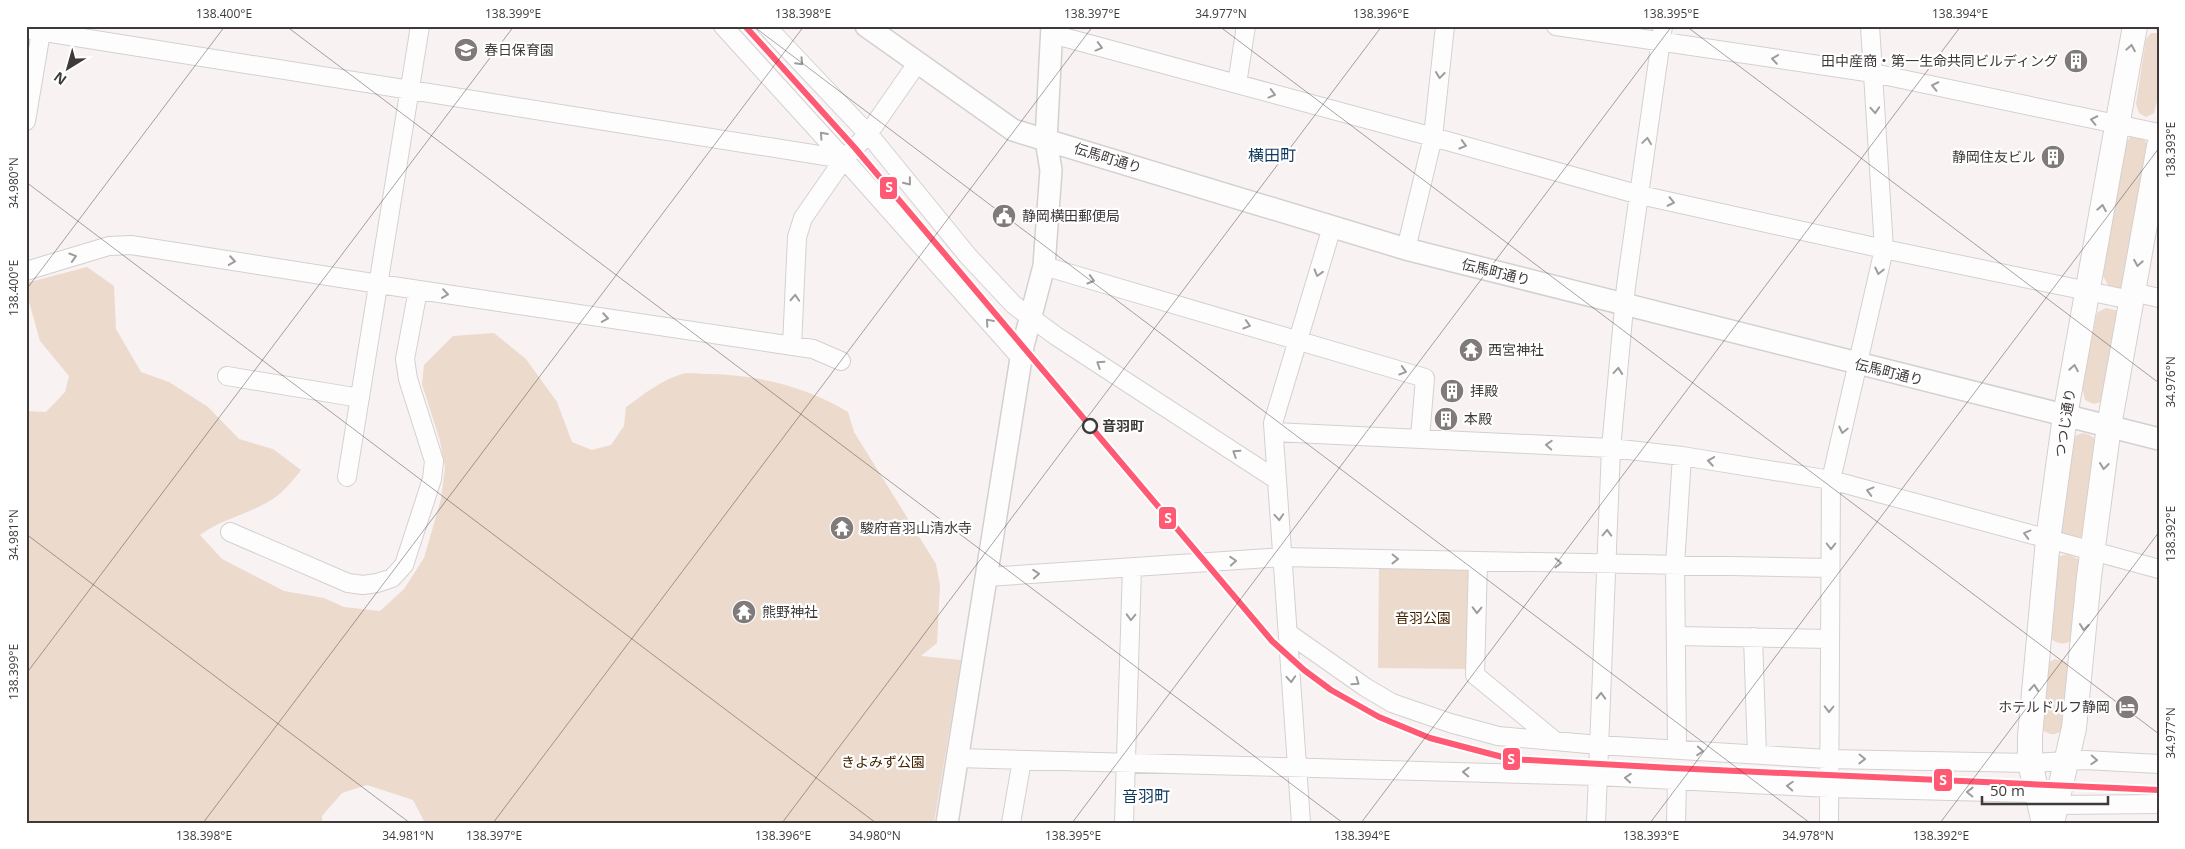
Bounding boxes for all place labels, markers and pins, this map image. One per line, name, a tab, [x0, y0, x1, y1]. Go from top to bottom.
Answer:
school or university icon: 春日保育園	[453, 37, 479, 63]
place label: 春日保育園	[484, 40, 554, 59]
building icon: 田中産商・第一生命共同ビルディング	[2063, 48, 2089, 74]
place label: 田中産商・第一生命共同ビルディング	[1821, 51, 2058, 70]
building icon: 静岡住友ビル	[2040, 144, 2066, 170]
place label: 静岡住友ビル	[1952, 147, 2036, 166]
public building icon: 静岡横田郵便局	[991, 203, 1017, 229]
place label: 静岡横田郵便局	[1022, 206, 1120, 225]
temple icon: 西宮神社	[1458, 337, 1484, 363]
place label: 西宮神社	[1488, 340, 1544, 359]
building icon: 拝殿	[1439, 378, 1465, 404]
place label: 拝殿	[1470, 381, 1498, 400]
building icon: 本殿	[1433, 406, 1459, 432]
place label: 本殿	[1464, 409, 1492, 428]
place label: 音羽町	[1102, 416, 1144, 435]
marker: 音羽町	[1082, 418, 1098, 434]
temple icon: 駿府音羽山清水寺	[829, 515, 855, 541]
place label: 駿府音羽山清水寺	[860, 518, 972, 537]
temple icon: 熊野神社	[731, 599, 757, 625]
place label: 熊野神社	[762, 602, 818, 621]
hotel icon: ホテルドルフ静岡	[2114, 694, 2140, 720]
place label: ホテルドルフ静岡	[1998, 697, 2110, 716]

